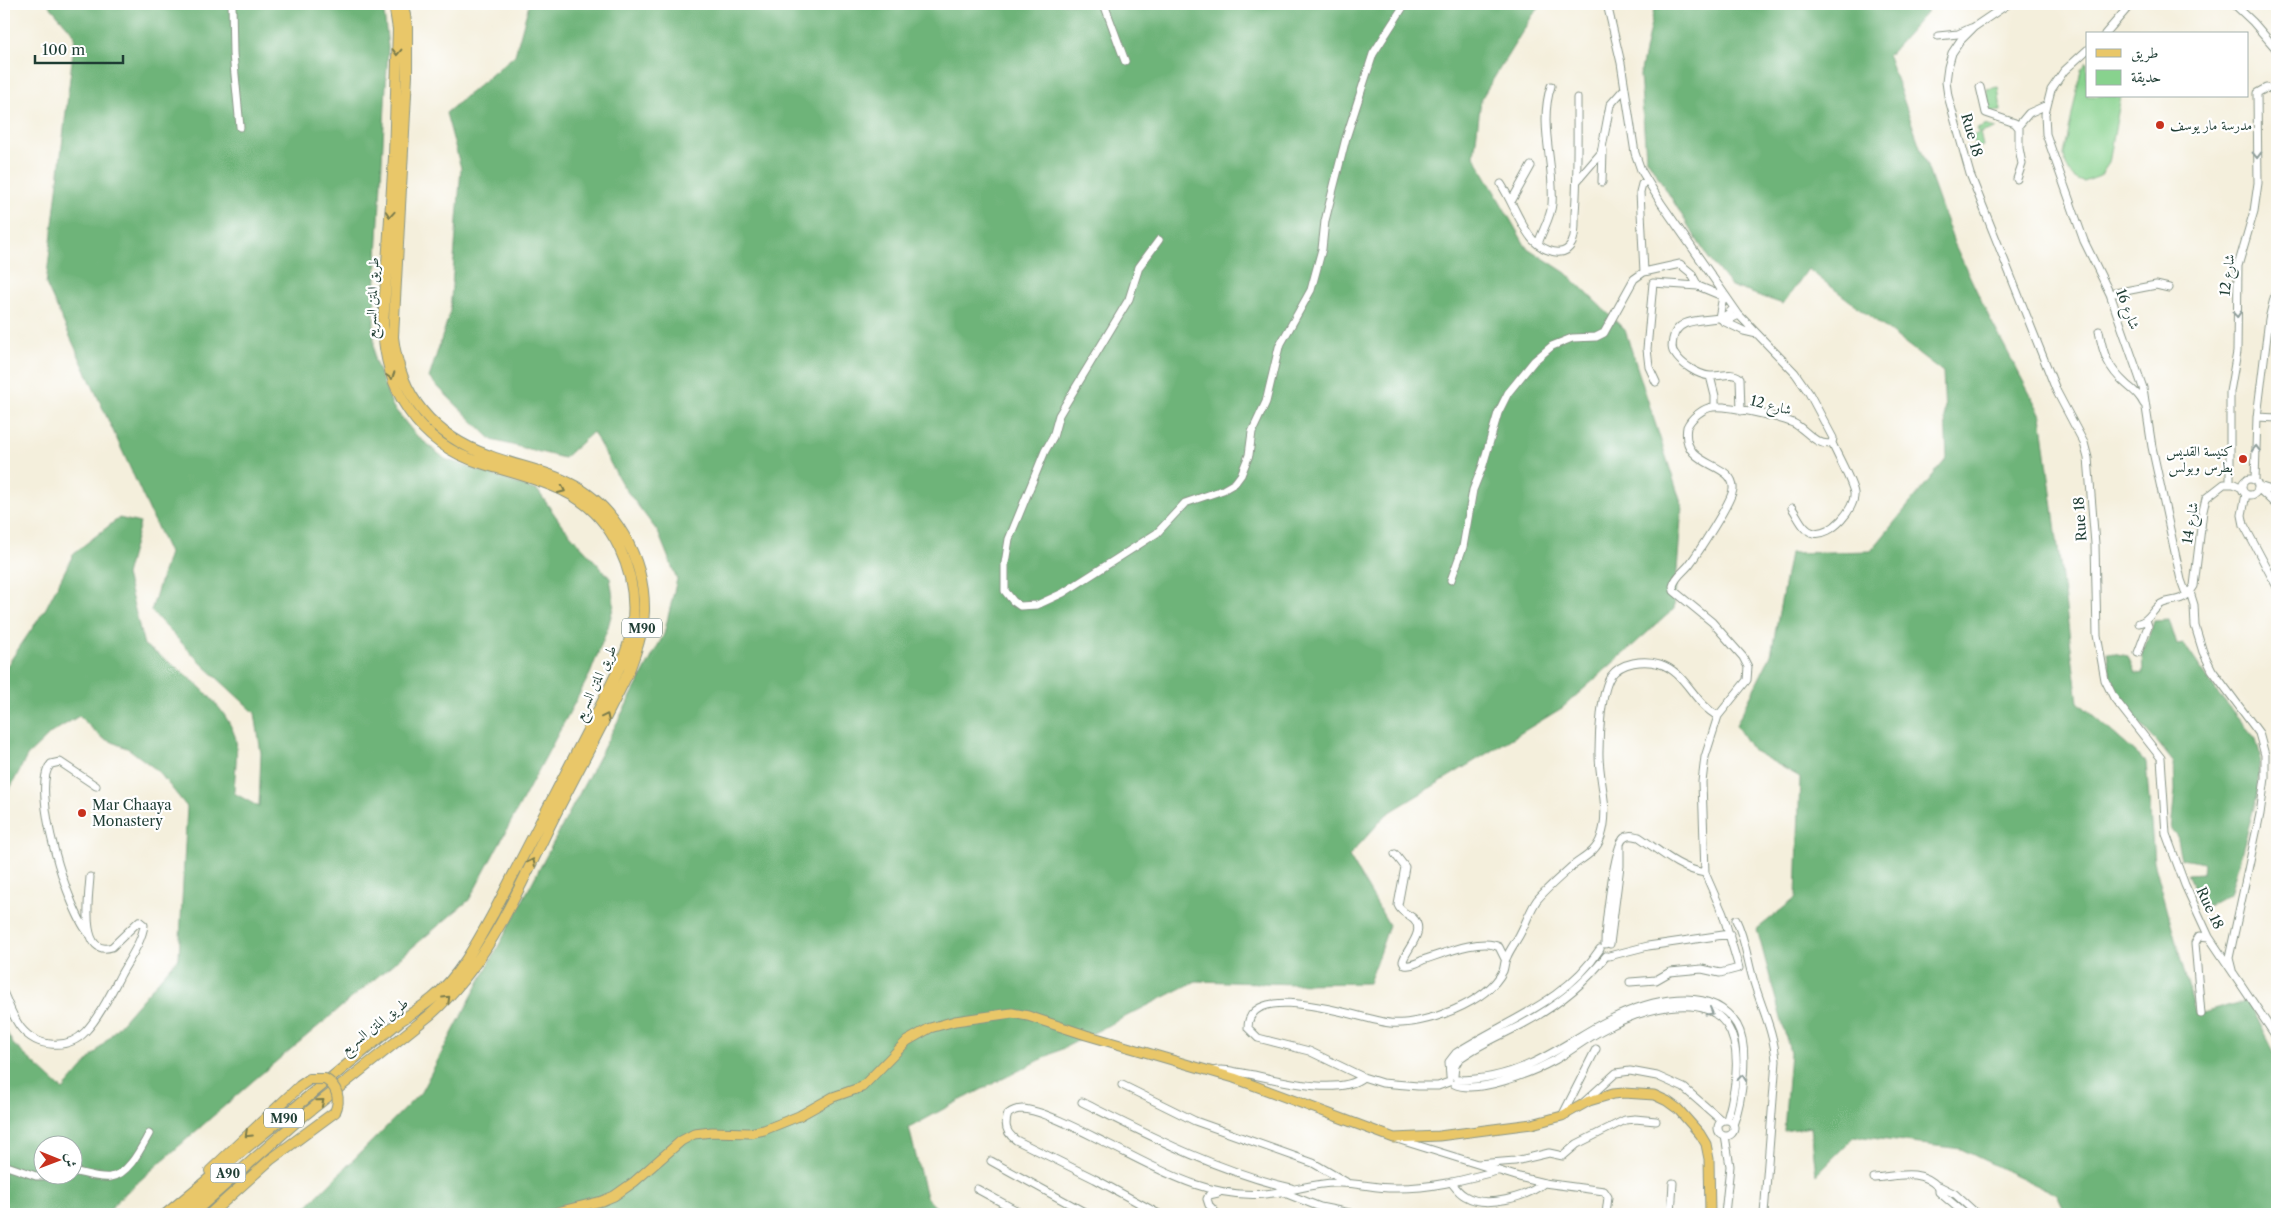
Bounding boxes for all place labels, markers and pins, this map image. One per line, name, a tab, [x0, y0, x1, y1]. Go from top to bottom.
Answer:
place label: مدرسة مار يوسف	[2170, 116, 2252, 134]
marker: مدرسة مار يوسف	[2154, 119, 2166, 131]
place label: كنيسة القديس بطرس وبولس	[2166, 442, 2233, 477]
marker: كنيسة القديس بطرس وبولس	[2237, 453, 2249, 465]
place label: Mar Chaaya Monastery	[92, 796, 172, 830]
marker: Mar Chaaya Monastery	[76, 807, 88, 819]

